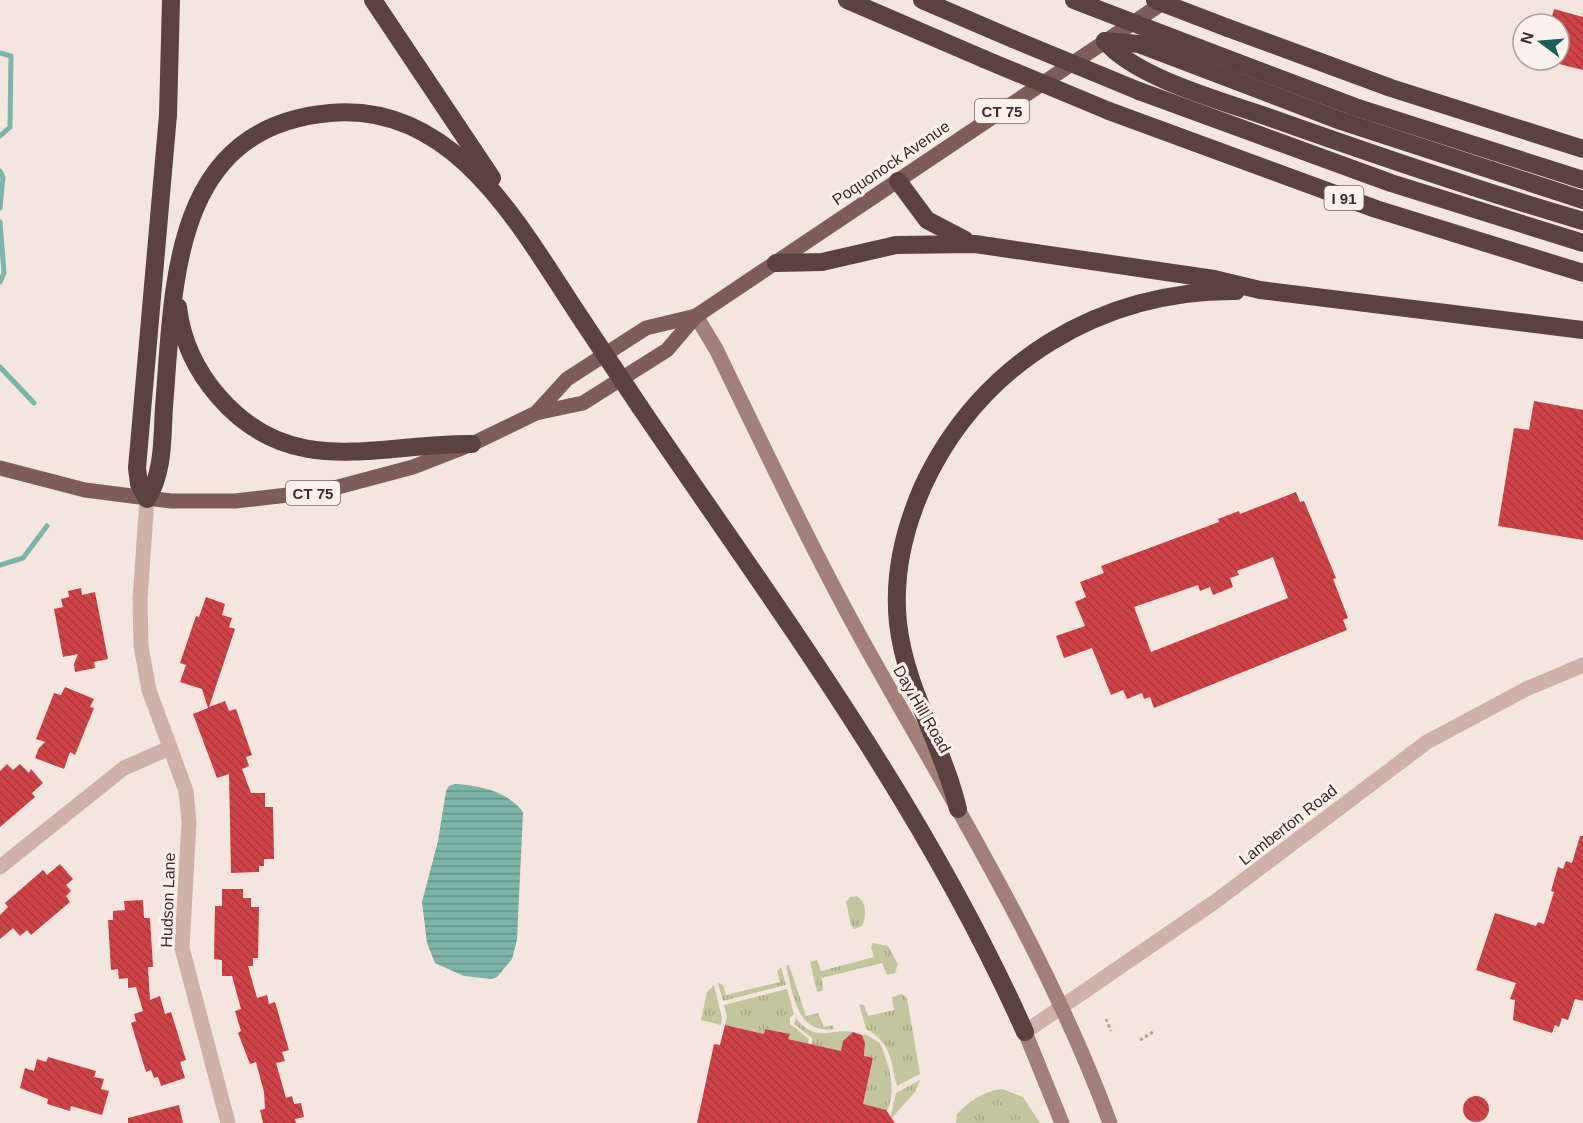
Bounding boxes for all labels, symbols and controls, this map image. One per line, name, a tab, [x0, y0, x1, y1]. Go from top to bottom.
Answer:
north arrow	[1511, 12, 1571, 72]
text: N	[1517, 30, 1537, 46]
road number: CT 75	[975, 99, 1029, 123]
street label: Poquonock Avenue	[829, 117, 953, 209]
road number: I 91	[1324, 186, 1364, 210]
road number: CT 75	[286, 481, 340, 505]
street label: Day Hill Road	[890, 662, 954, 756]
street label: Lamberton Road	[1236, 782, 1340, 868]
street label: Hudson Lane	[158, 852, 178, 948]

